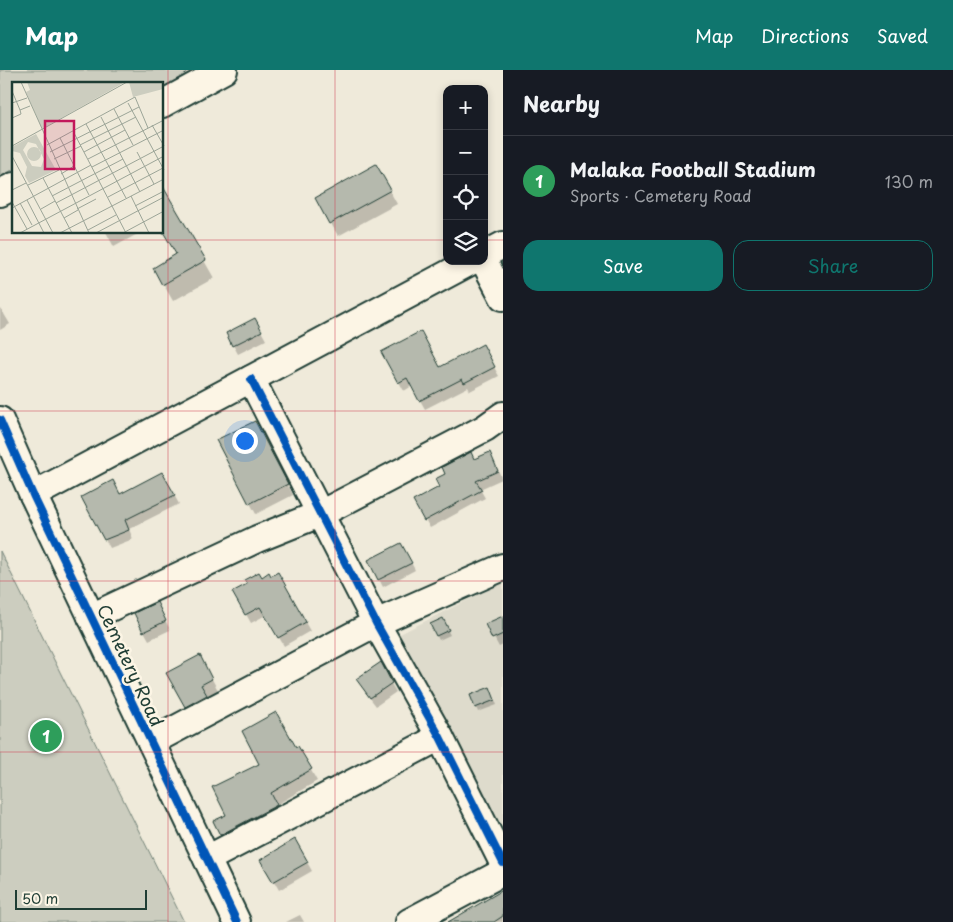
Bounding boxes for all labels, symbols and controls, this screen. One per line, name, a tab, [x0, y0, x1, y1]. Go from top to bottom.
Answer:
text: Map	[25, 17, 78, 53]
text: Map	[695, 22, 733, 49]
text: Directions	[761, 22, 849, 49]
text: Saved	[877, 22, 928, 49]
inset map	[12, 82, 164, 234]
map controls	[443, 85, 488, 265]
button: +	[443, 85, 488, 130]
text: Nearby	[523, 87, 600, 119]
button: −	[443, 130, 488, 175]
text: Malaka Football Stadium	[570, 155, 816, 183]
text: 1	[535, 169, 543, 193]
text: 130 m	[885, 169, 933, 193]
button: locate	[443, 175, 488, 220]
text: Sports · Cemetery Road	[570, 183, 752, 207]
button: layers	[443, 220, 488, 265]
button: Save	[523, 240, 723, 291]
button: Share	[733, 240, 933, 291]
your location	[232, 428, 258, 454]
street label: Cemetery Road	[91, 599, 171, 731]
pin: 1	[30, 717, 62, 755]
scale bar	[15, 887, 148, 910]
text: 50 m	[22, 888, 58, 909]

